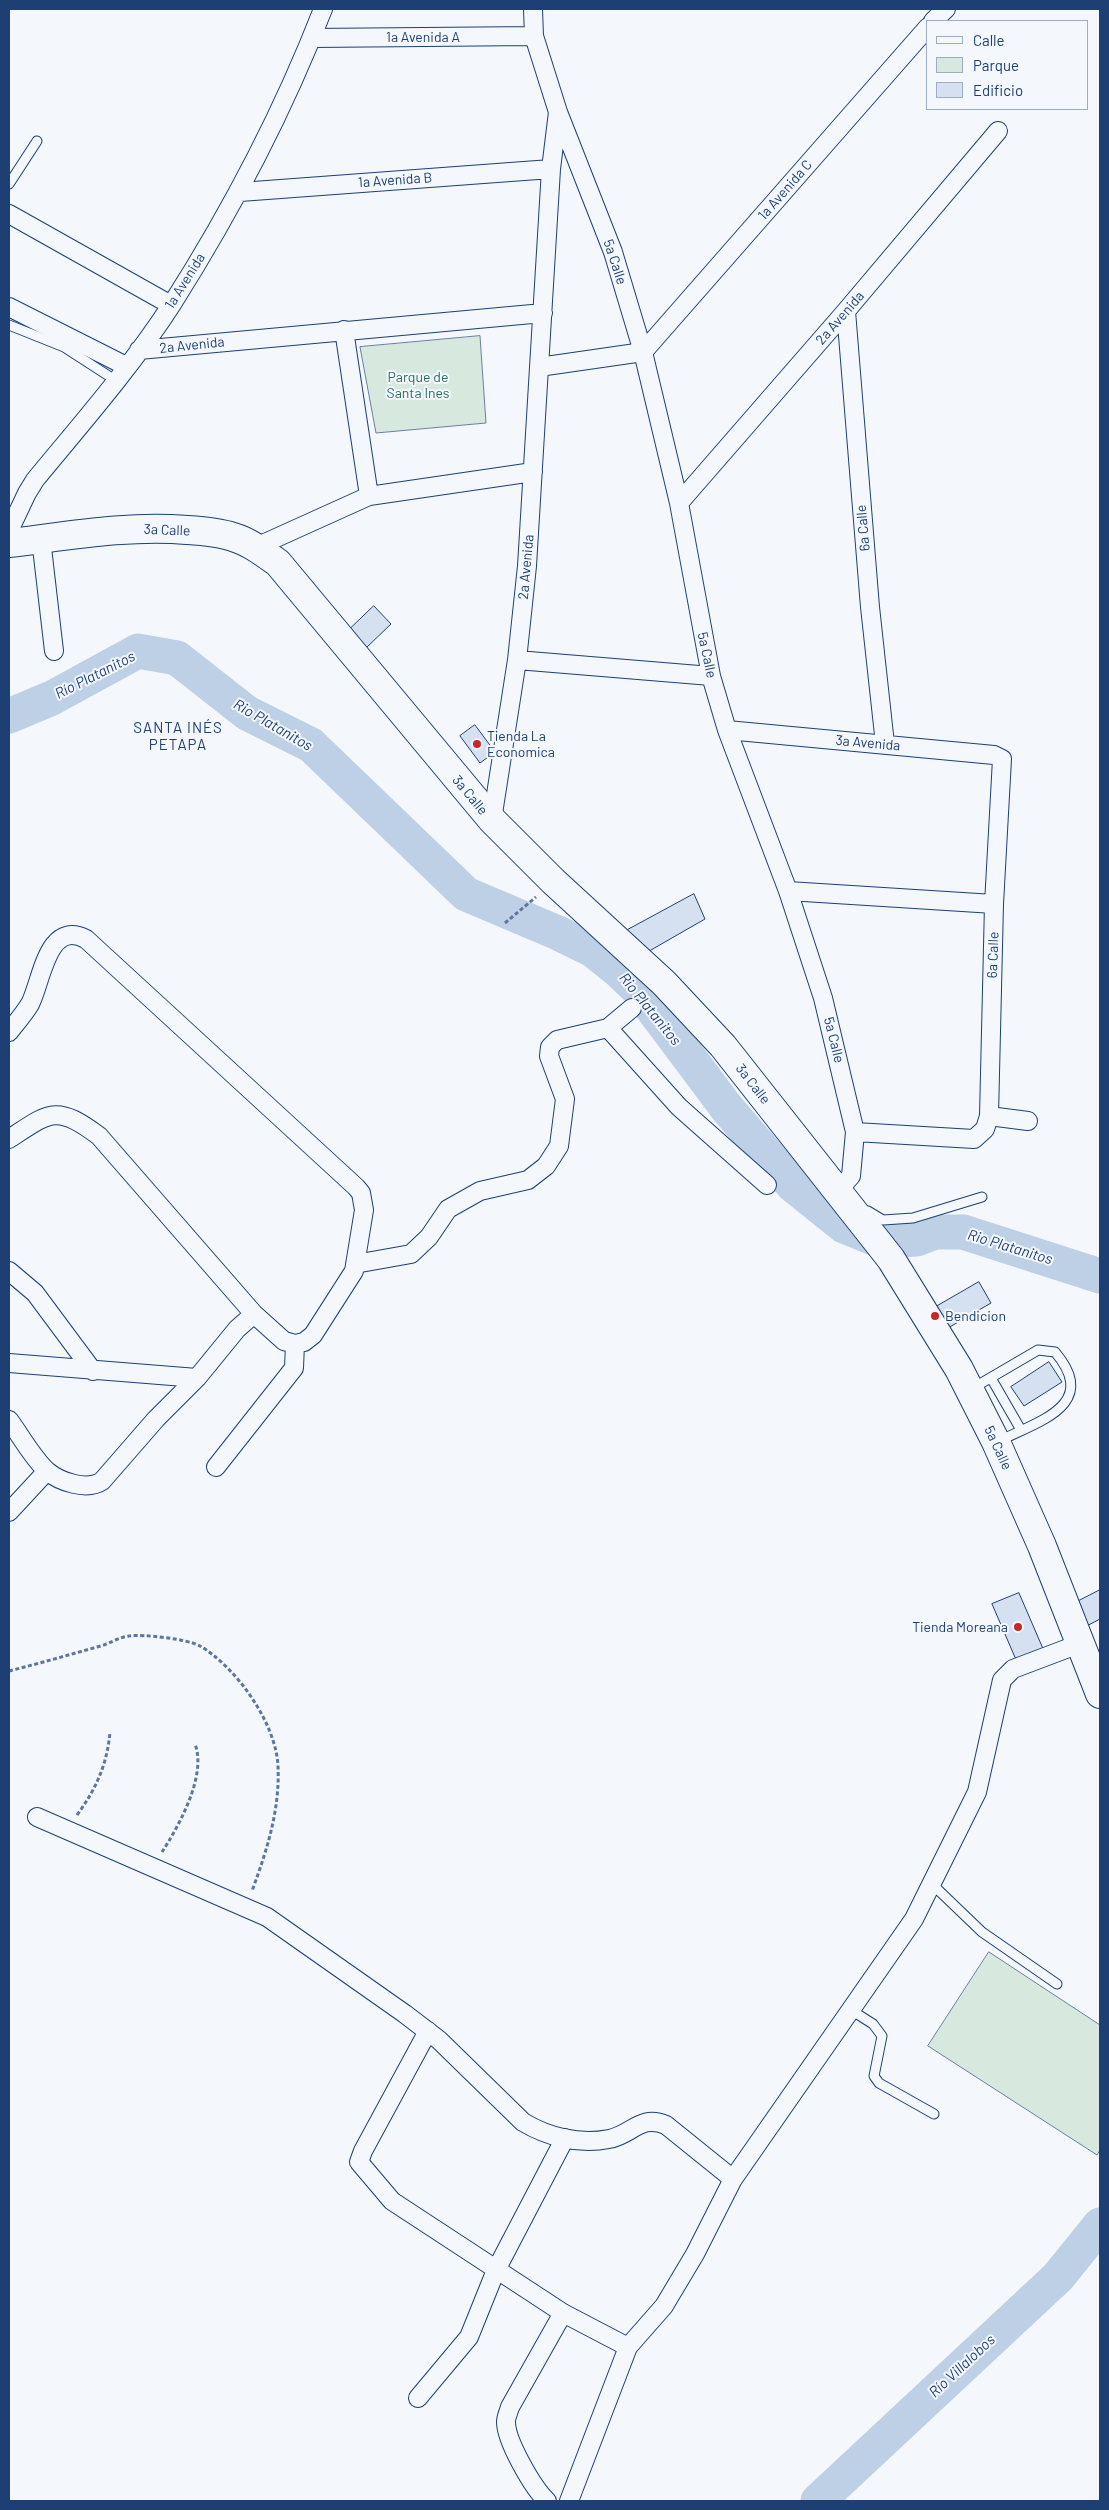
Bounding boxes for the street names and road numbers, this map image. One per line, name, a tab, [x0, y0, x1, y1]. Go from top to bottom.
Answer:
street label: 1a Avenida A	[386, 29, 460, 45]
street label: 1a Avenida C	[754, 157, 816, 223]
street label: 1a Avenida B	[357, 169, 433, 191]
street label: 5a Calle	[600, 237, 630, 287]
street label: 1a Avenida	[161, 250, 209, 312]
street label: 2a Avenida	[812, 288, 868, 348]
street label: 2a Avenida	[159, 333, 225, 357]
street label: 6a Calle	[853, 504, 873, 552]
street label: 3a Calle	[143, 521, 191, 539]
street label: 2a Avenida	[515, 534, 537, 600]
street label: 5a Calle	[694, 630, 720, 680]
street label: 3a Avenida	[835, 732, 901, 754]
street label: 3a Calle	[449, 772, 491, 818]
street label: 6a Calle	[984, 931, 1002, 979]
street label: 5a Calle	[820, 1015, 848, 1065]
street label: 3a Calle	[732, 1060, 774, 1108]
street label: 5a Calle	[981, 1423, 1015, 1473]

